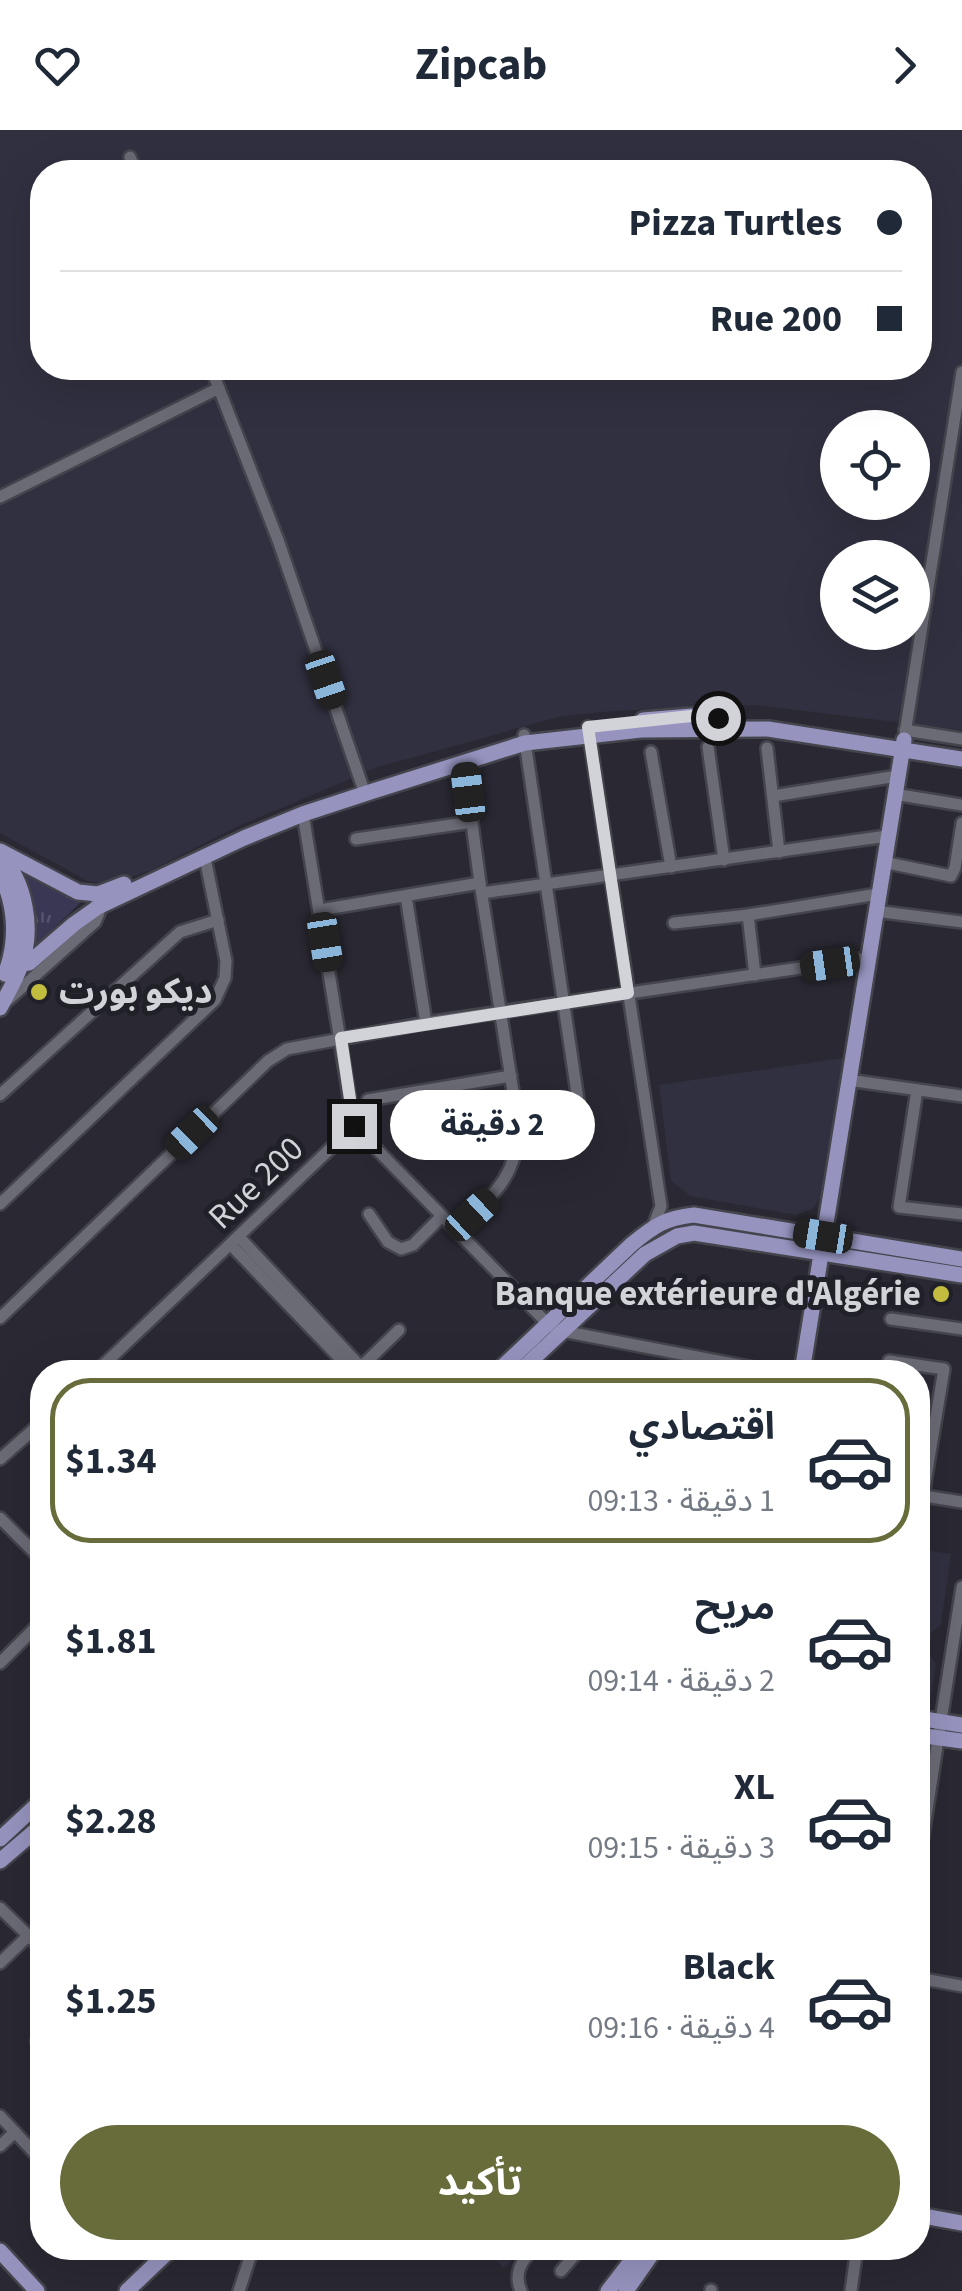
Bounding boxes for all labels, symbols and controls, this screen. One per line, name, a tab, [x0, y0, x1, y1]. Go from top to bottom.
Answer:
text: Zipcab	[415, 33, 547, 97]
icon: heart	[30, 38, 85, 93]
icon: forward	[877, 38, 932, 93]
text: Pizza Turtles	[629, 196, 842, 250]
text: Rue 200	[710, 292, 842, 346]
map controls	[820, 410, 930, 650]
button: locate	[820, 410, 930, 520]
button: layers	[820, 540, 930, 650]
car	[302, 647, 350, 713]
route start	[696, 696, 741, 741]
car	[449, 760, 487, 824]
car	[305, 910, 345, 974]
car	[798, 945, 862, 983]
place label: ديكو بورت	[59, 967, 212, 1017]
marker: ديكو بورت	[28, 981, 50, 1003]
callout: 2 دقيقة	[389, 1091, 594, 1161]
car	[160, 1101, 224, 1165]
text: 2 دقيقة	[441, 1102, 544, 1148]
route end	[332, 1104, 377, 1149]
street label: Rue 200	[197, 1125, 315, 1241]
car	[440, 1184, 504, 1246]
car	[791, 1216, 855, 1256]
place label: Banque extérieure d'Algérie	[495, 1269, 921, 1319]
marker: Banque extérieure d'Algérie	[930, 1283, 952, 1305]
text: اقتصادي	[629, 1400, 775, 1454]
icon: car	[805, 1416, 895, 1506]
text: $1.34	[65, 1434, 157, 1488]
text: 1 دقيقة · 09:13	[587, 1478, 775, 1524]
text: مريح	[695, 1580, 775, 1634]
icon: car	[805, 1596, 895, 1686]
text: $1.81	[65, 1614, 157, 1668]
text: 2 دقيقة · 09:14	[587, 1658, 775, 1704]
text: XL	[734, 1760, 775, 1814]
icon: car	[805, 1776, 895, 1866]
text: $2.28	[65, 1794, 157, 1848]
text: 3 دقيقة · 09:15	[587, 1825, 775, 1871]
text: Black	[683, 1940, 775, 1994]
icon: car	[805, 1956, 895, 2046]
text: $1.25	[65, 1974, 157, 2028]
text: 4 دقيقة · 09:16	[587, 2005, 775, 2051]
button: تأكيد	[60, 2125, 900, 2240]

